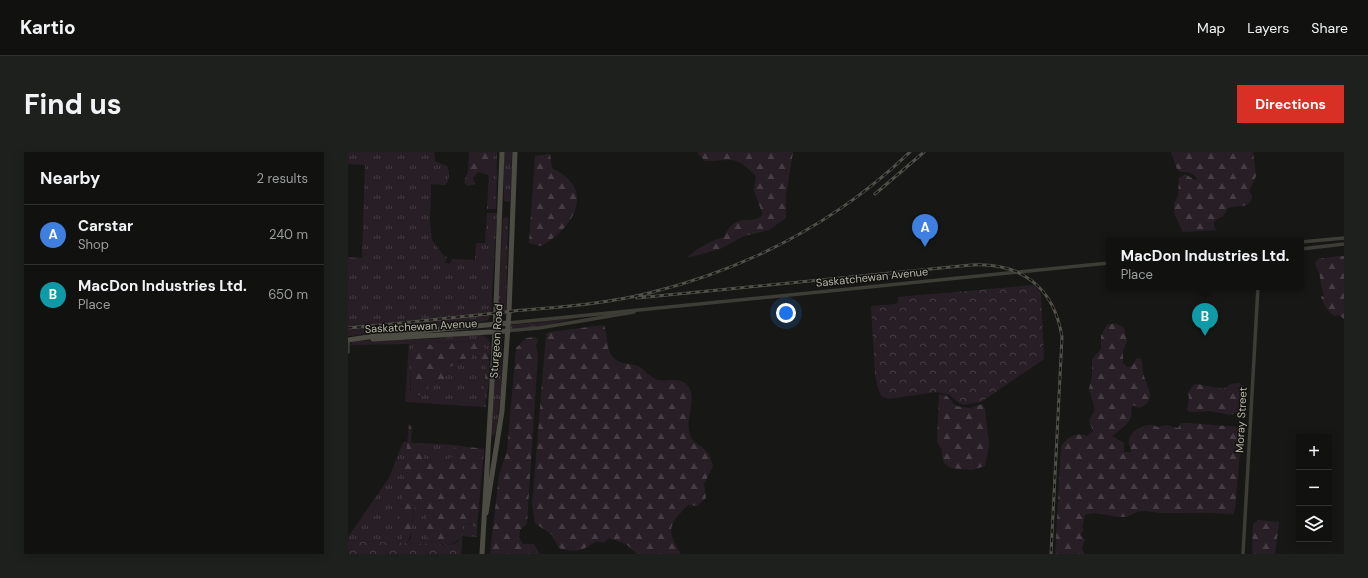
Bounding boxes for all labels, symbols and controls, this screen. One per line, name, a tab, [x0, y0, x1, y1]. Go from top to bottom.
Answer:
text: Kartio	[20, 15, 76, 40]
text: Map	[1197, 19, 1225, 37]
text: Layers	[1247, 19, 1289, 37]
text: Share	[1311, 19, 1348, 37]
button: Directions	[1237, 85, 1344, 123]
text: Find us	[24, 86, 122, 123]
text: Nearby	[40, 167, 100, 189]
text: 2 results	[257, 170, 308, 187]
pin: A	[912, 214, 938, 247]
text: Carstar	[78, 216, 133, 236]
text: A	[48, 226, 58, 243]
text: 240 m	[269, 226, 308, 243]
text: Shop	[78, 236, 109, 253]
popup	[1106, 238, 1304, 290]
text: MacDon Industries Ltd.	[1121, 246, 1289, 266]
street label: Saskatchewan Avenue	[815, 264, 929, 290]
text: Place	[1121, 266, 1153, 283]
text: MacDon Industries Ltd.	[78, 276, 247, 296]
text: B	[49, 286, 57, 303]
text: 650 m	[268, 286, 308, 303]
text: Place	[78, 296, 110, 313]
street label: Sturgeon Road	[486, 303, 506, 379]
your location	[776, 303, 796, 323]
pin: B	[1192, 303, 1218, 336]
street label: Saskatchewan Avenue	[364, 316, 478, 336]
street label: Moray Street	[1232, 387, 1250, 453]
map controls	[1296, 434, 1332, 542]
button: +	[1296, 434, 1332, 470]
button: −	[1296, 470, 1332, 506]
button: layers	[1296, 506, 1332, 542]

